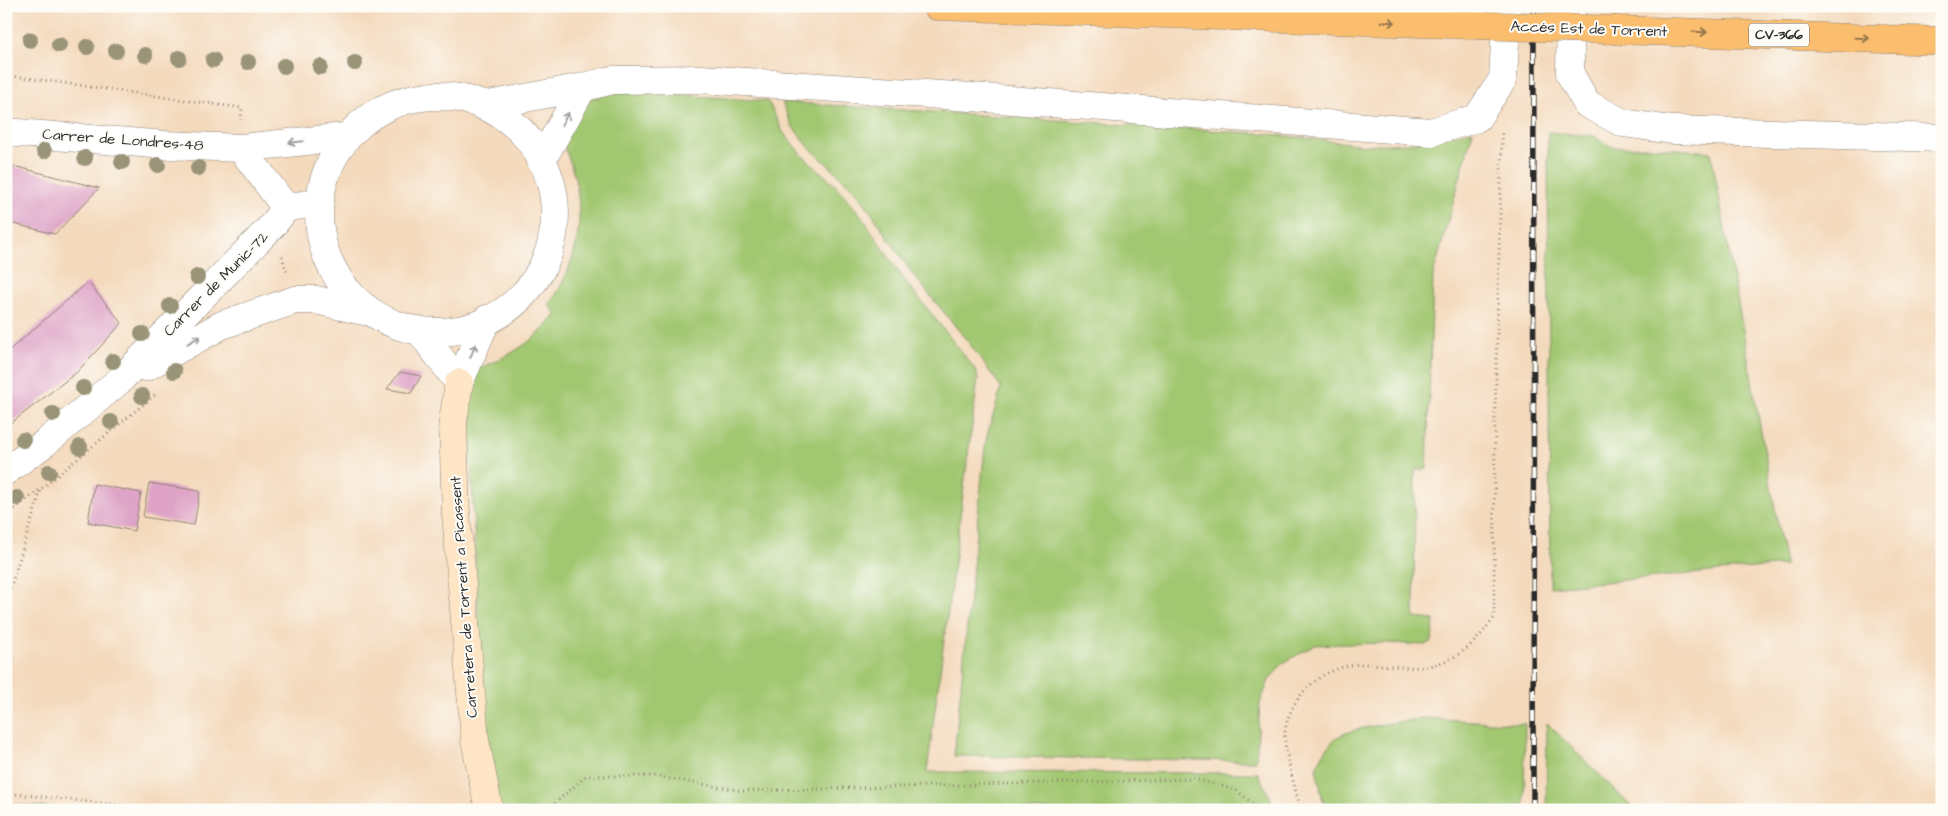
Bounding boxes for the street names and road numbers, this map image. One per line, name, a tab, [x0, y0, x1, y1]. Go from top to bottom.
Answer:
street label: Accés Est de Torrent	[1510, 16, 1668, 42]
road number: CV-366	[1749, 24, 1809, 46]
street label: Carrer de Londres-48	[42, 124, 205, 156]
street label: Carrer de Munic-72	[159, 227, 273, 341]
street label: Carretera de Torrent a Picassent	[445, 475, 483, 719]

